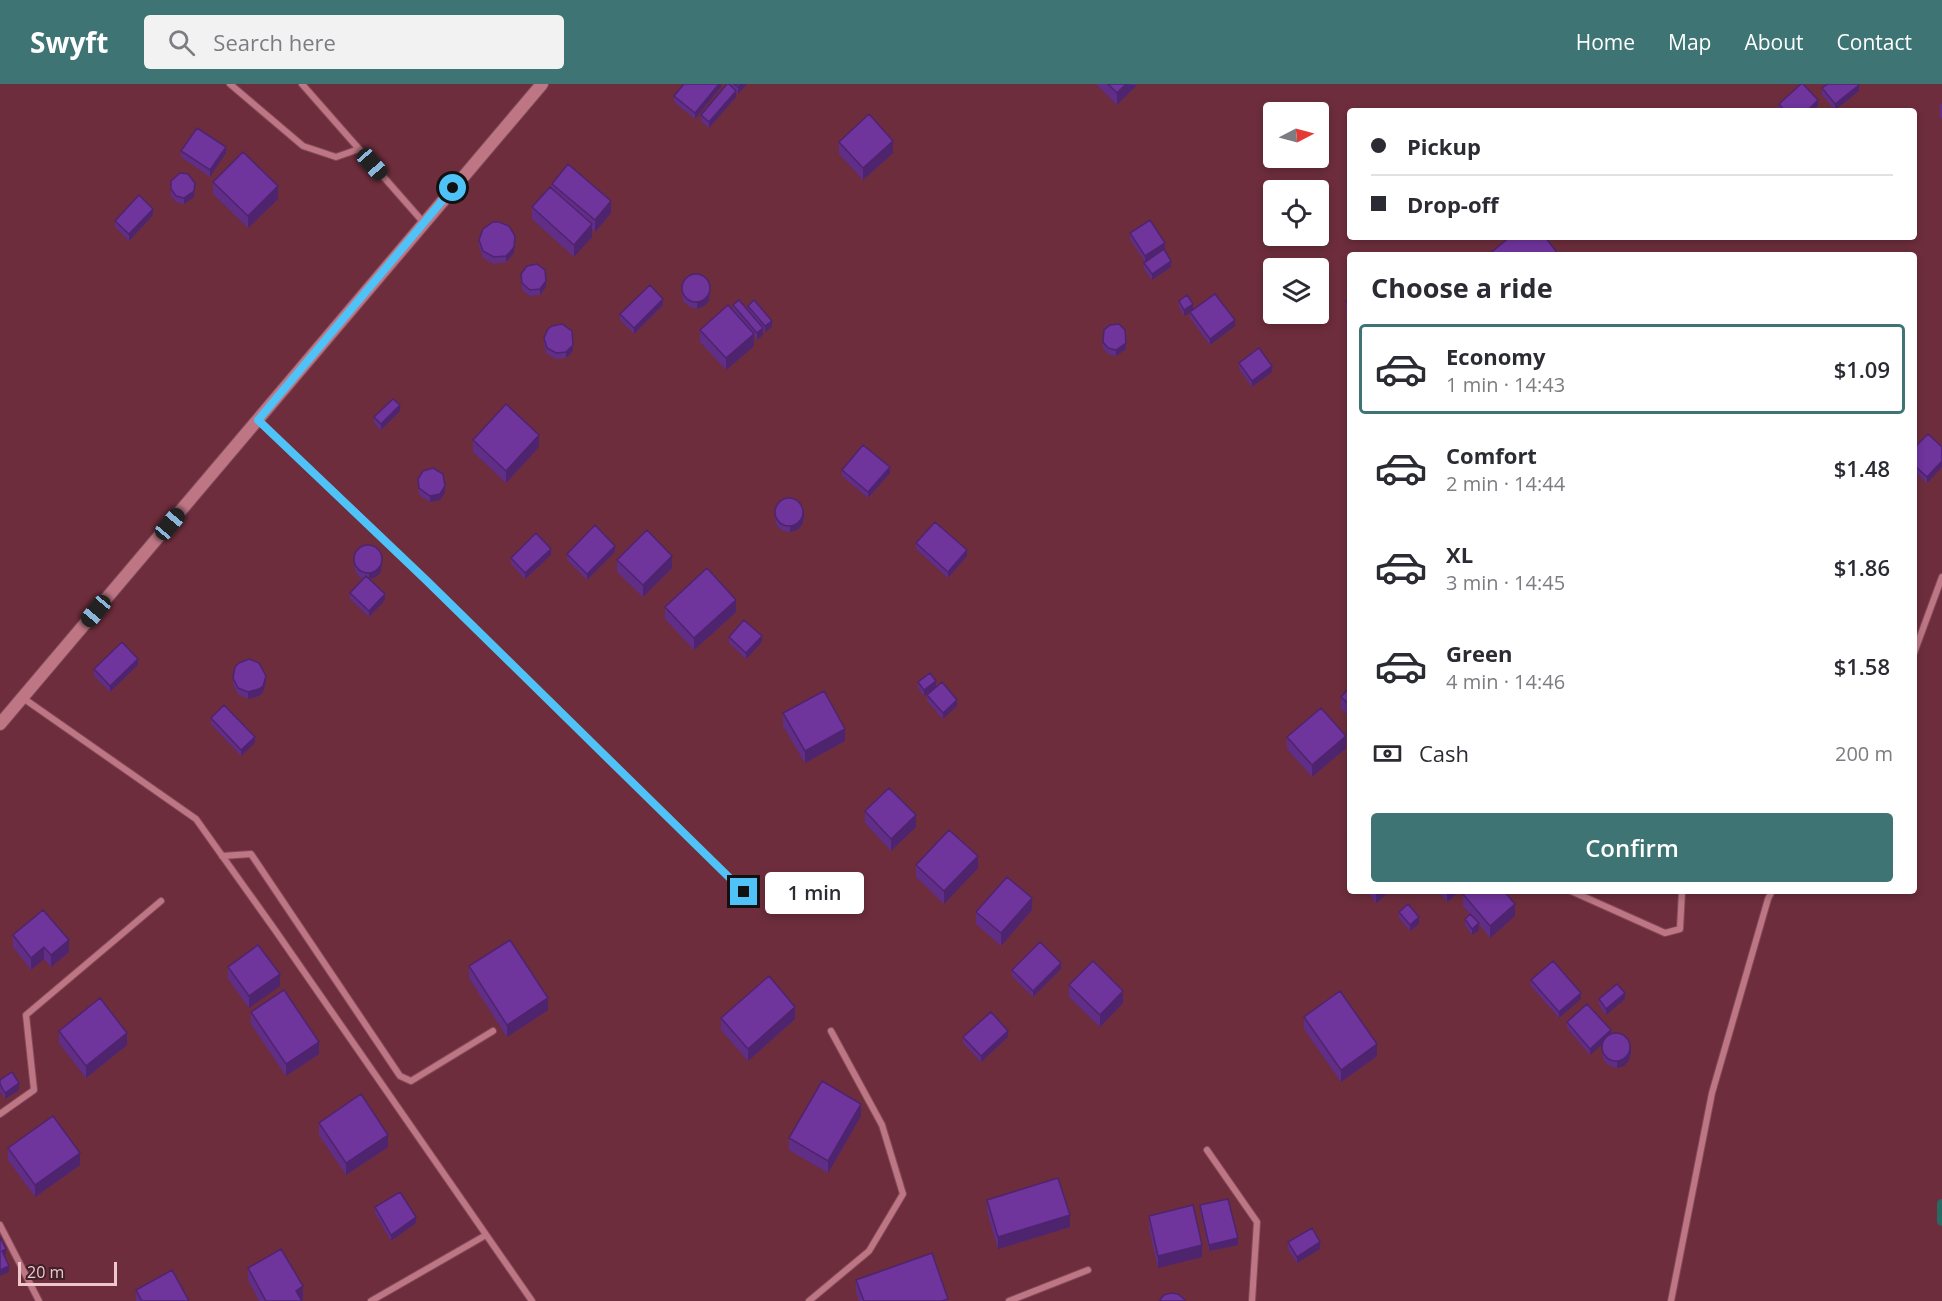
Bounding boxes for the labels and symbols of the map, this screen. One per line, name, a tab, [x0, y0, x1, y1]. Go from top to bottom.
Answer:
north arrow	[1263, 102, 1329, 168]
car	[353, 145, 391, 183]
route start	[439, 174, 466, 201]
car	[152, 504, 188, 544]
car	[78, 591, 114, 631]
callout: 1 min	[765, 871, 864, 913]
route end	[730, 878, 757, 905]
scale bar	[18, 1259, 117, 1286]

